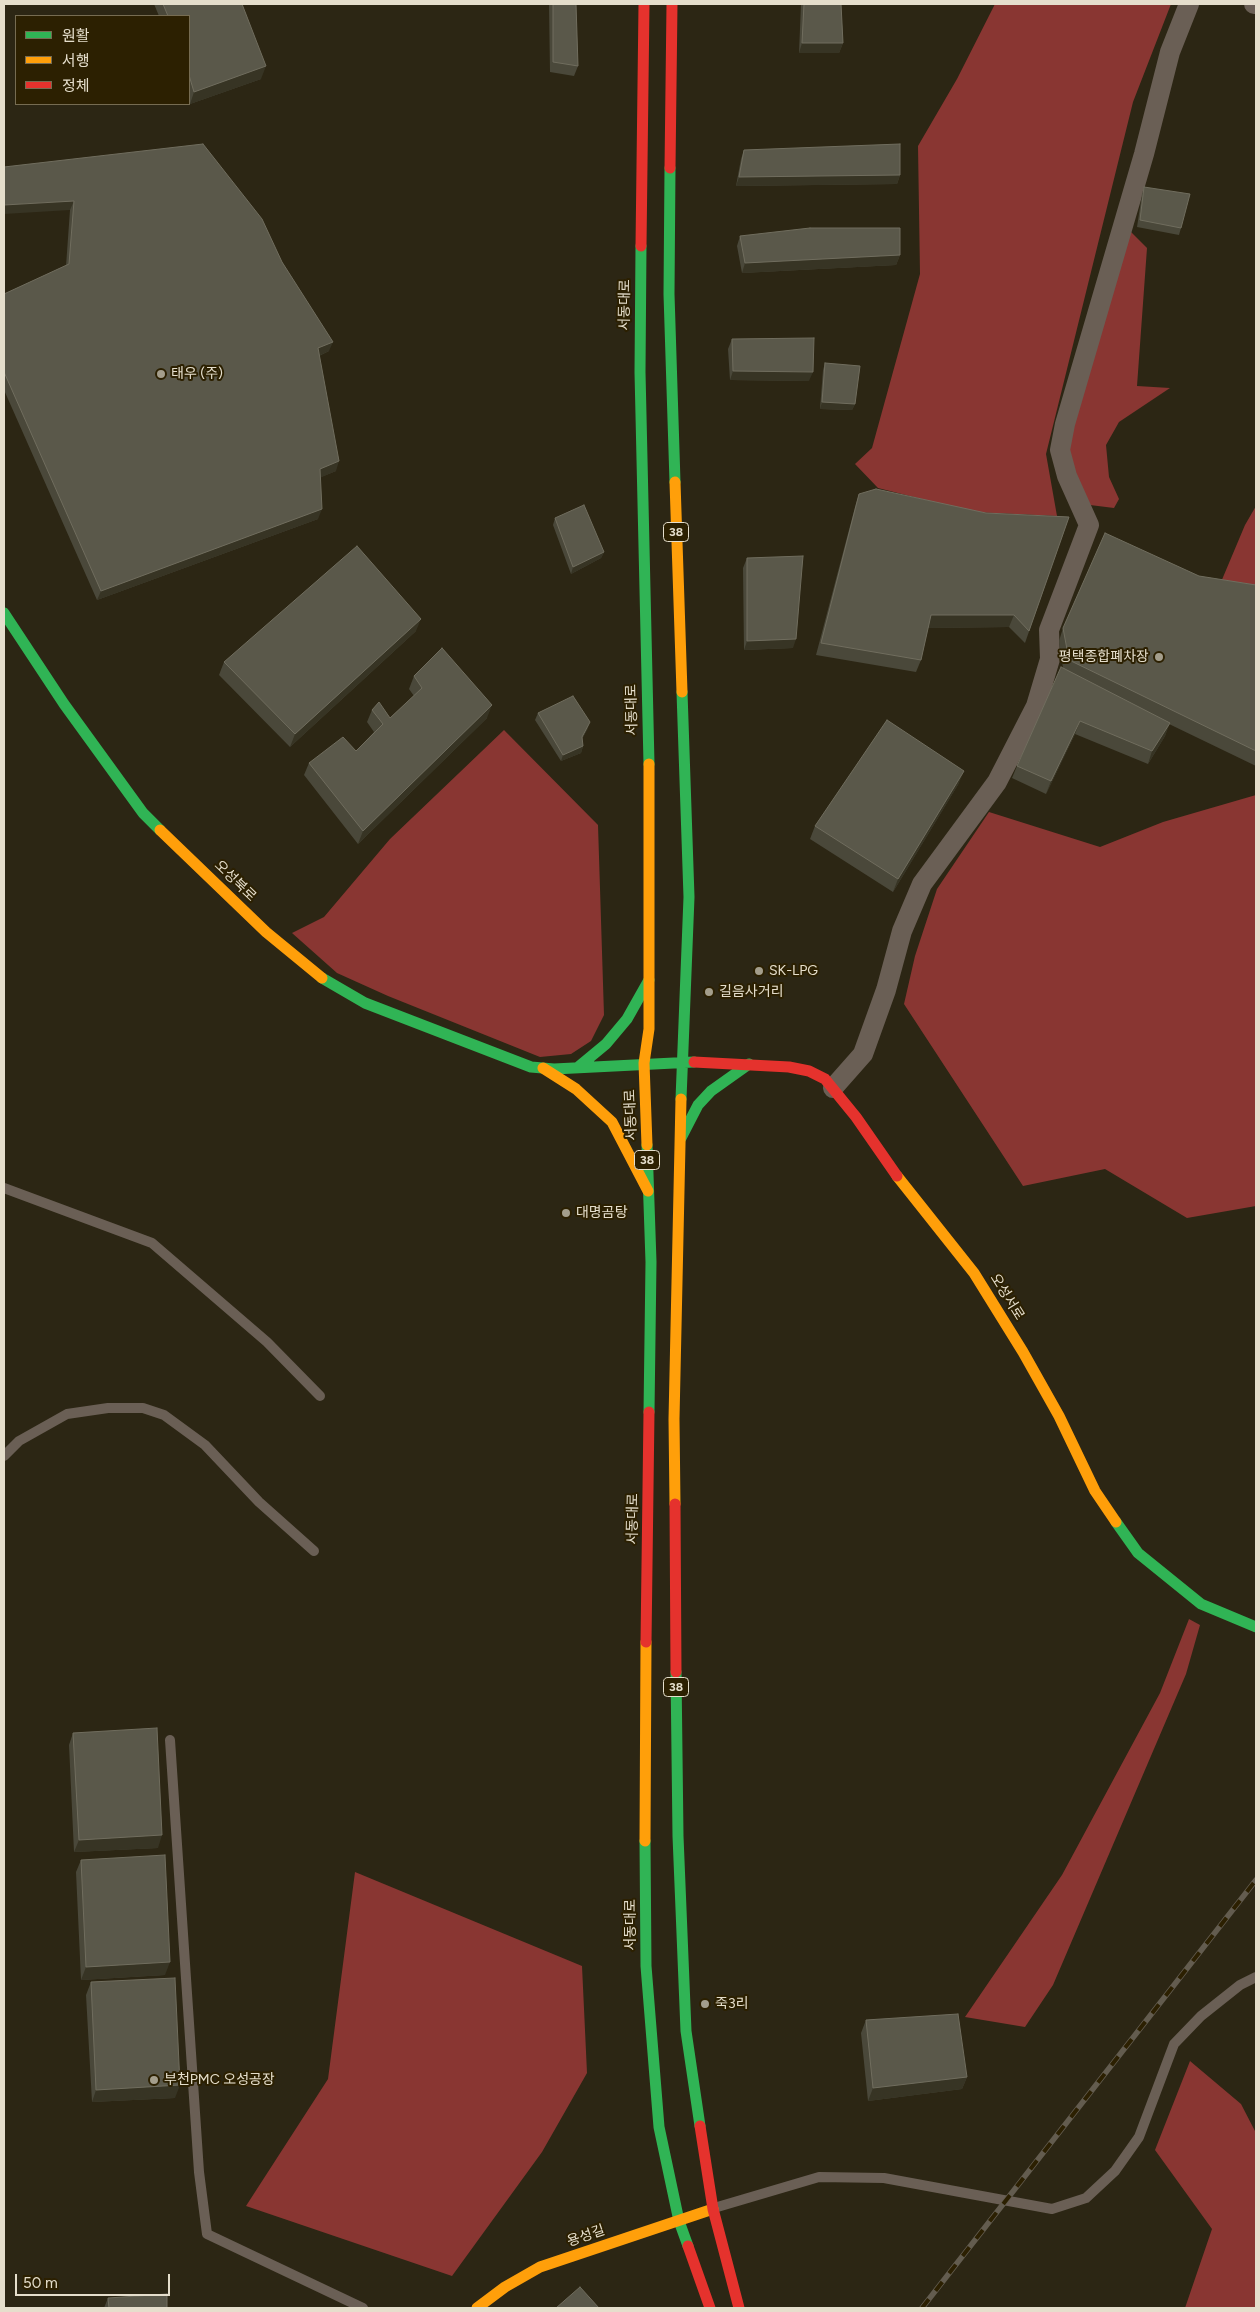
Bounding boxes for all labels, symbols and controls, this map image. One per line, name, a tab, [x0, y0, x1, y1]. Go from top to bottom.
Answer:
legend	[15, 15, 190, 105]
text: 원활	[62, 27, 90, 45]
text: 서행	[62, 52, 90, 70]
text: 정체	[62, 77, 90, 95]
street label: 서동대로	[616, 279, 634, 331]
place label: 태우 (주)	[171, 366, 223, 382]
marker: 태우 (주)	[155, 368, 167, 380]
road number: 38	[664, 522, 688, 542]
place label: 평택종합폐차장	[1059, 649, 1149, 665]
marker: 평택종합폐차장	[1153, 651, 1165, 663]
street label: 서동대로	[623, 684, 641, 736]
street label: 오성북로	[211, 857, 259, 905]
place label: SK-LPG	[769, 963, 818, 979]
marker: SK-LPG	[753, 965, 765, 977]
place label: 길음사거리	[719, 984, 783, 1000]
marker: 길음사거리	[703, 986, 715, 998]
street label: 서동대로	[622, 1089, 640, 1141]
road number: 38	[634, 1150, 660, 1170]
place label: 대명곰탕	[576, 1205, 628, 1221]
marker: 대명곰탕	[560, 1207, 572, 1219]
street label: 오성서로	[986, 1271, 1028, 1323]
street label: 서동대로	[624, 1493, 642, 1545]
road number: 38	[664, 1678, 688, 1696]
street label: 서동대로	[623, 1899, 639, 1951]
place label: 죽3리	[715, 1996, 748, 2012]
marker: 죽3리	[699, 1998, 711, 2010]
place label: 부천PMC 오성공장	[164, 2072, 275, 2088]
marker: 부천PMC 오성공장	[148, 2074, 160, 2086]
street label: 용성길	[565, 2222, 607, 2250]
scale bar	[18, 2264, 172, 2296]
text: 50 m	[23, 2274, 58, 2292]

